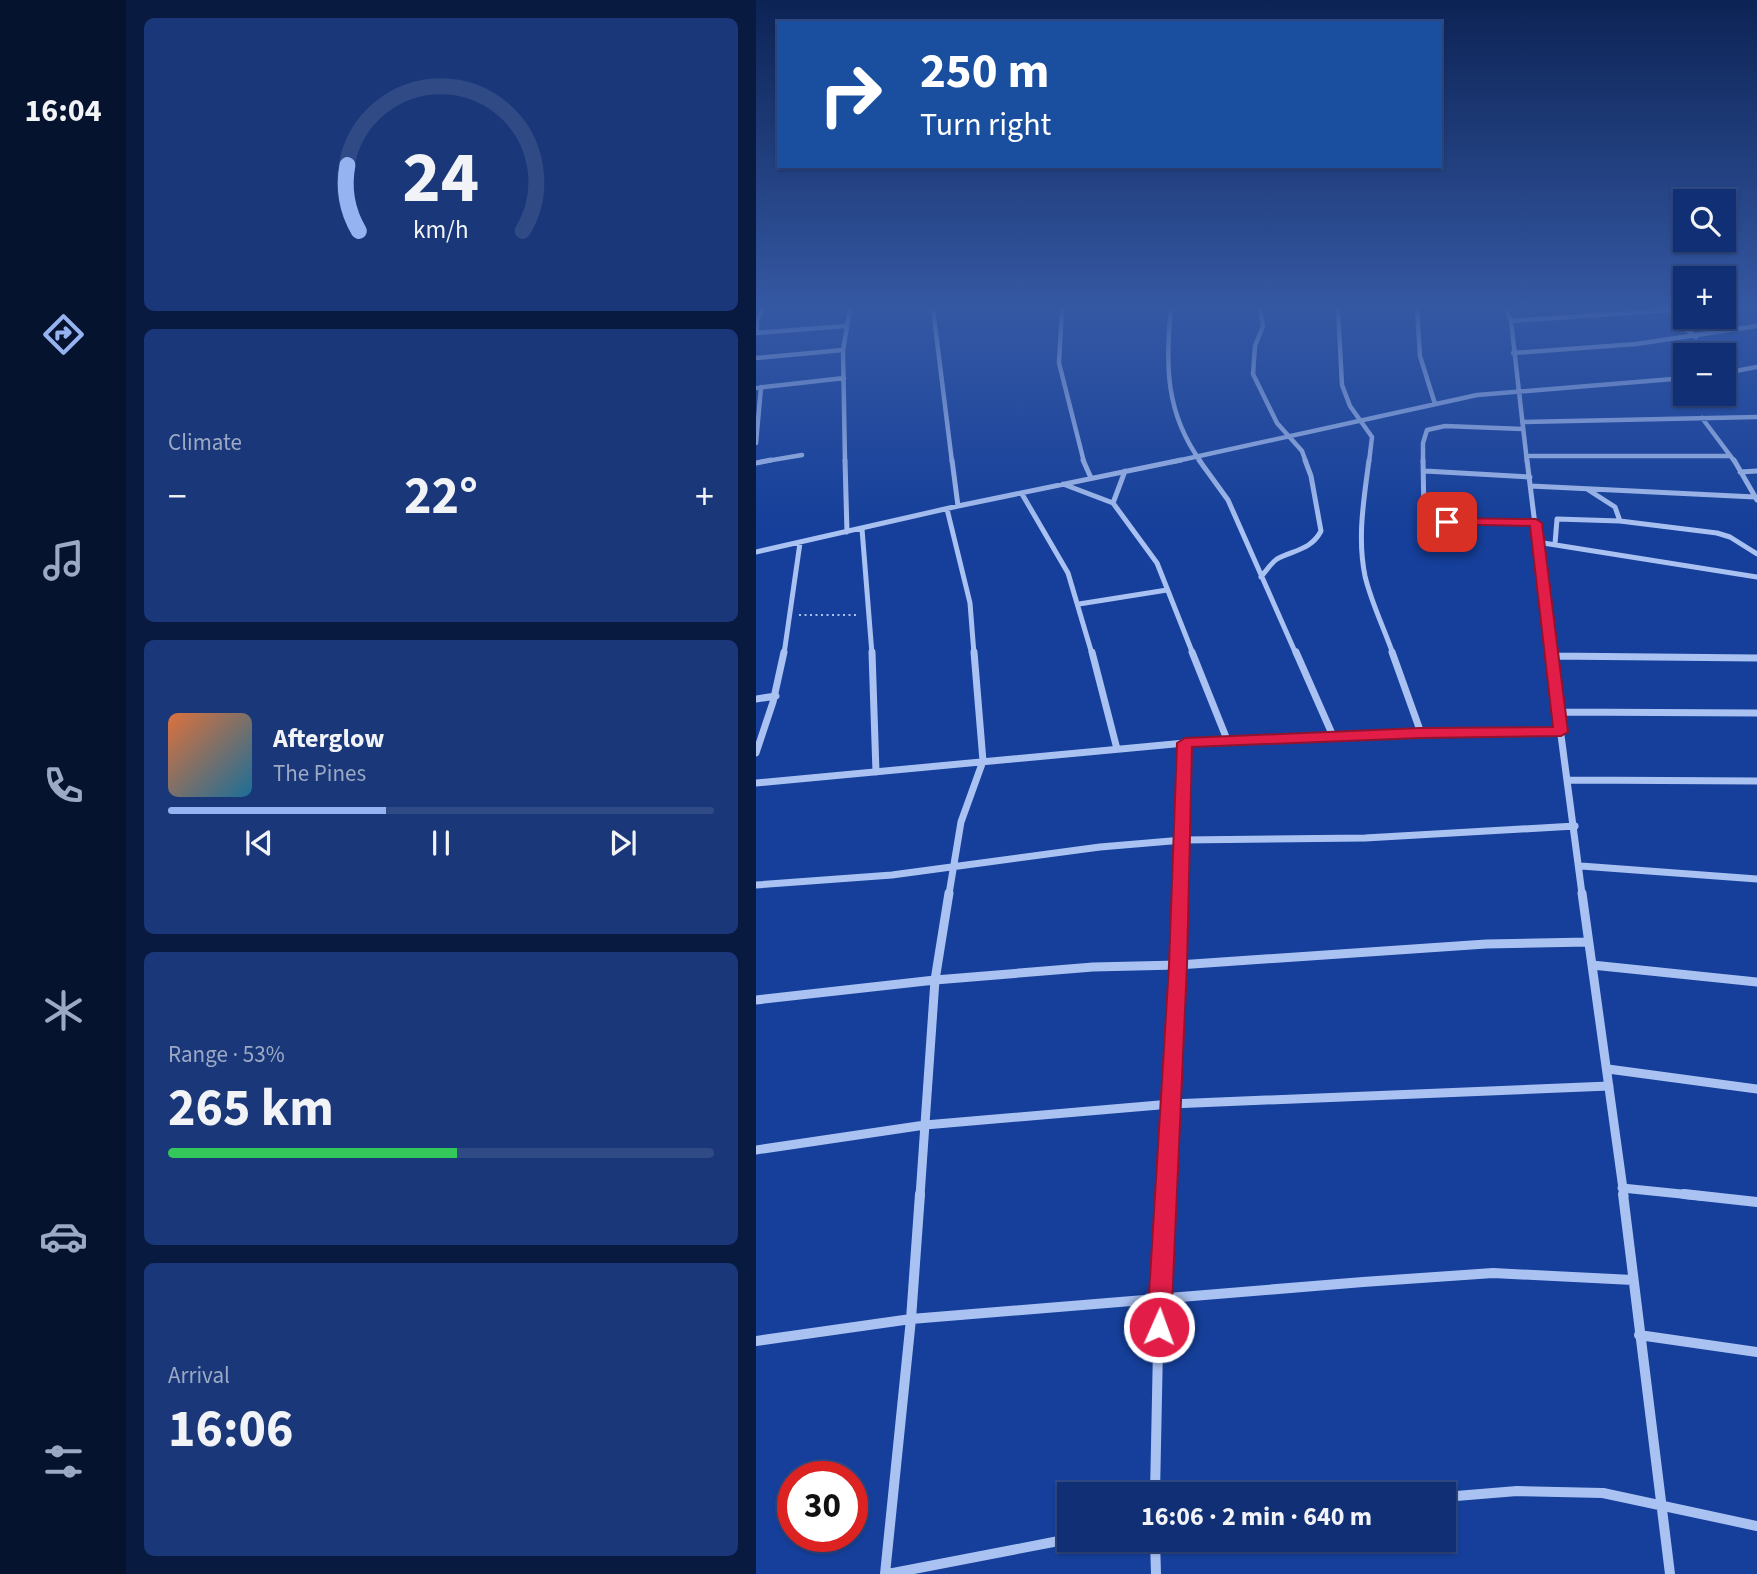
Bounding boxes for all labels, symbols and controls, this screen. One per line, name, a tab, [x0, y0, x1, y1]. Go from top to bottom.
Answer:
text: 250 m	[920, 37, 1049, 107]
icon: right	[805, 49, 896, 140]
text: 16:04	[24, 88, 102, 134]
text: Turn right	[920, 102, 1051, 148]
text: 24	[403, 126, 479, 230]
map controls	[1673, 189, 1736, 406]
button: search	[1673, 189, 1736, 252]
text: km/h	[413, 211, 469, 247]
button: +	[1673, 266, 1736, 329]
icon: directions	[39, 310, 88, 359]
button: −	[1673, 343, 1736, 406]
text: Climate	[168, 426, 242, 459]
text: 22°	[404, 460, 478, 534]
text: −	[168, 470, 187, 524]
text: +	[695, 470, 714, 524]
pin	[1417, 492, 1477, 552]
icon: arrive	[1428, 503, 1466, 541]
icon: music	[39, 536, 88, 585]
text: Afterglow	[273, 720, 384, 757]
text: The Pines	[273, 757, 366, 790]
icon: phone	[39, 761, 88, 810]
icon: previous	[240, 824, 278, 862]
icon: pause	[422, 824, 460, 862]
icon: next	[604, 824, 642, 862]
icon: climate	[39, 986, 88, 1035]
text: Range · 53%	[168, 1038, 285, 1071]
text: 265 km	[168, 1072, 334, 1146]
icon: car	[39, 1212, 88, 1261]
position arrow	[1122, 1290, 1196, 1364]
text: Arrival	[168, 1359, 230, 1392]
text: 16:06	[168, 1393, 293, 1467]
icon: filters	[39, 1437, 88, 1486]
speed limit sign: 30	[777, 1461, 868, 1552]
text: 16:06 · 2 min · 640 m	[1141, 1498, 1372, 1535]

